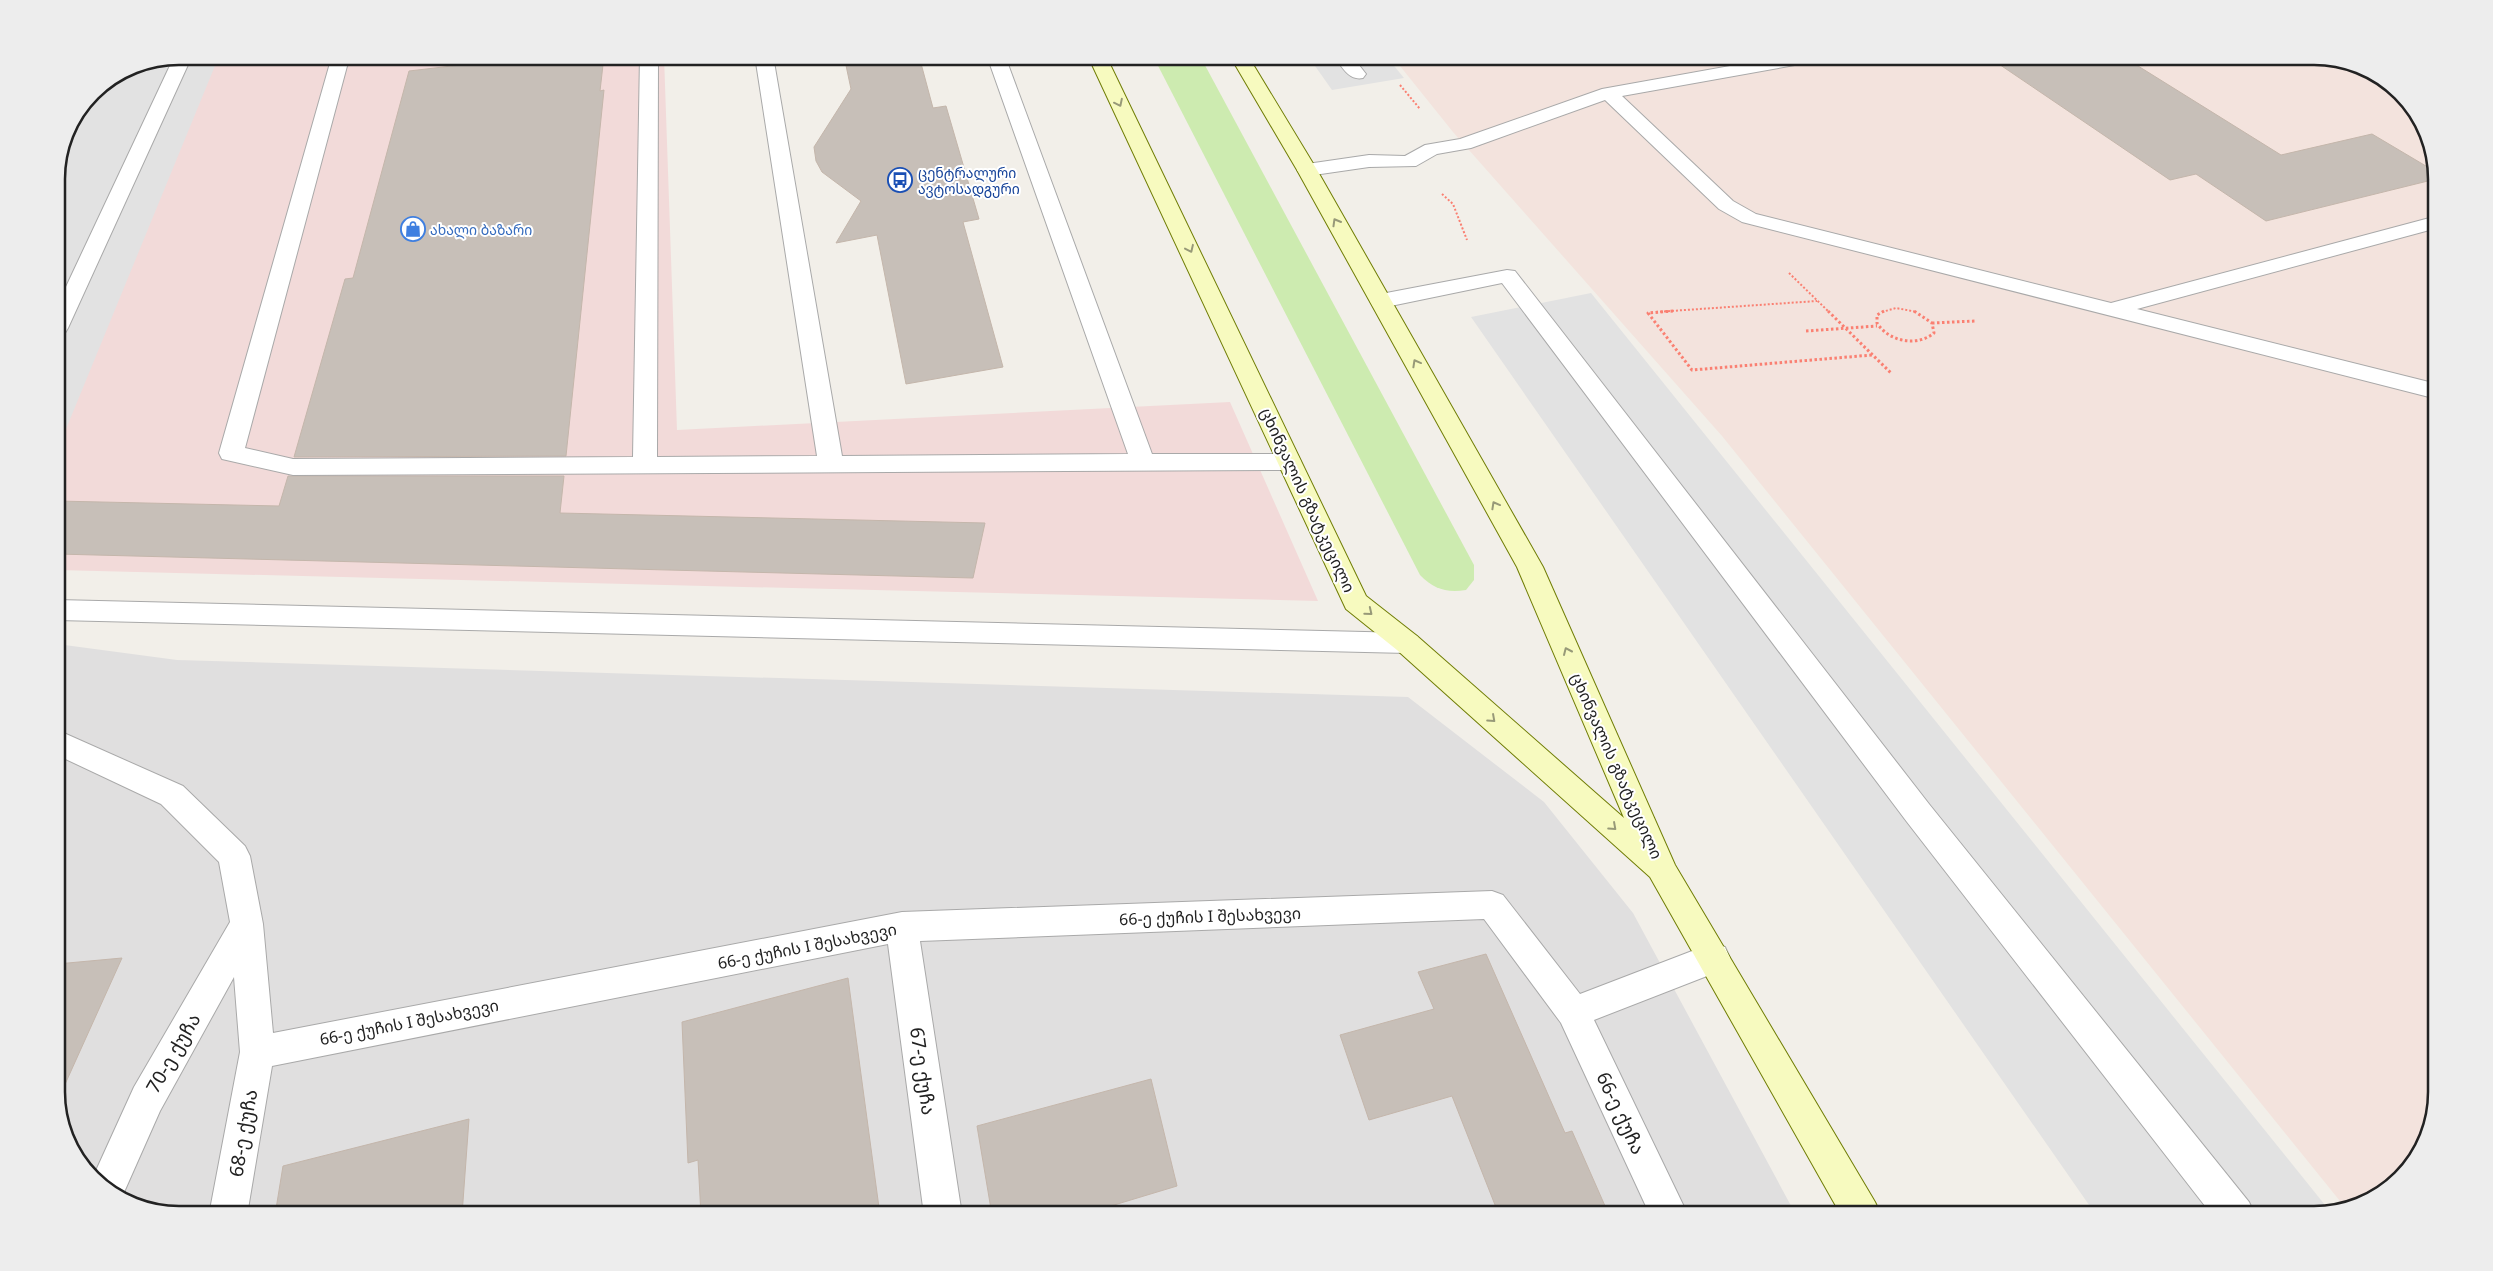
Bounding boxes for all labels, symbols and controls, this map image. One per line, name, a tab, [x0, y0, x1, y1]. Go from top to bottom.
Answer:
one-way arrow	[1113, 98, 1123, 107]
place label: ცენტრალური ავტოსადგური	[918, 163, 1020, 198]
bus stop icon: ცენტრალური ავტოსადგური	[887, 167, 913, 193]
shop icon: ახალი ბაზარი	[400, 216, 426, 242]
one-way arrow	[1332, 218, 1342, 227]
place label: ახალი ბაზარი	[430, 220, 532, 239]
one-way arrow	[1184, 244, 1194, 253]
one-way arrow	[1412, 360, 1422, 369]
street label: ცხინვალის გზატკეცილი	[1255, 404, 1361, 596]
one-way arrow	[1492, 501, 1502, 510]
one-way arrow	[1363, 607, 1372, 615]
one-way arrow	[1562, 647, 1573, 656]
street label: ცხინვალის გზატკეცილი	[1566, 669, 1668, 863]
one-way arrow	[1486, 713, 1495, 722]
one-way arrow	[1608, 821, 1617, 830]
street label: 66-ე ქუჩის I შესახვევი	[1119, 902, 1301, 930]
street label: 66-ე ქუჩის I შესახვევი	[716, 918, 898, 974]
street label: 66-ე ქუჩის I შესახვევი	[318, 994, 500, 1050]
street label: 70-ე ქუჩა	[140, 1008, 206, 1098]
street label: 67-ე ქუჩა	[904, 1025, 942, 1117]
street label: 66-ე ქუჩა	[1591, 1067, 1651, 1159]
street label: 68-ე ქუჩა	[223, 1087, 263, 1179]

